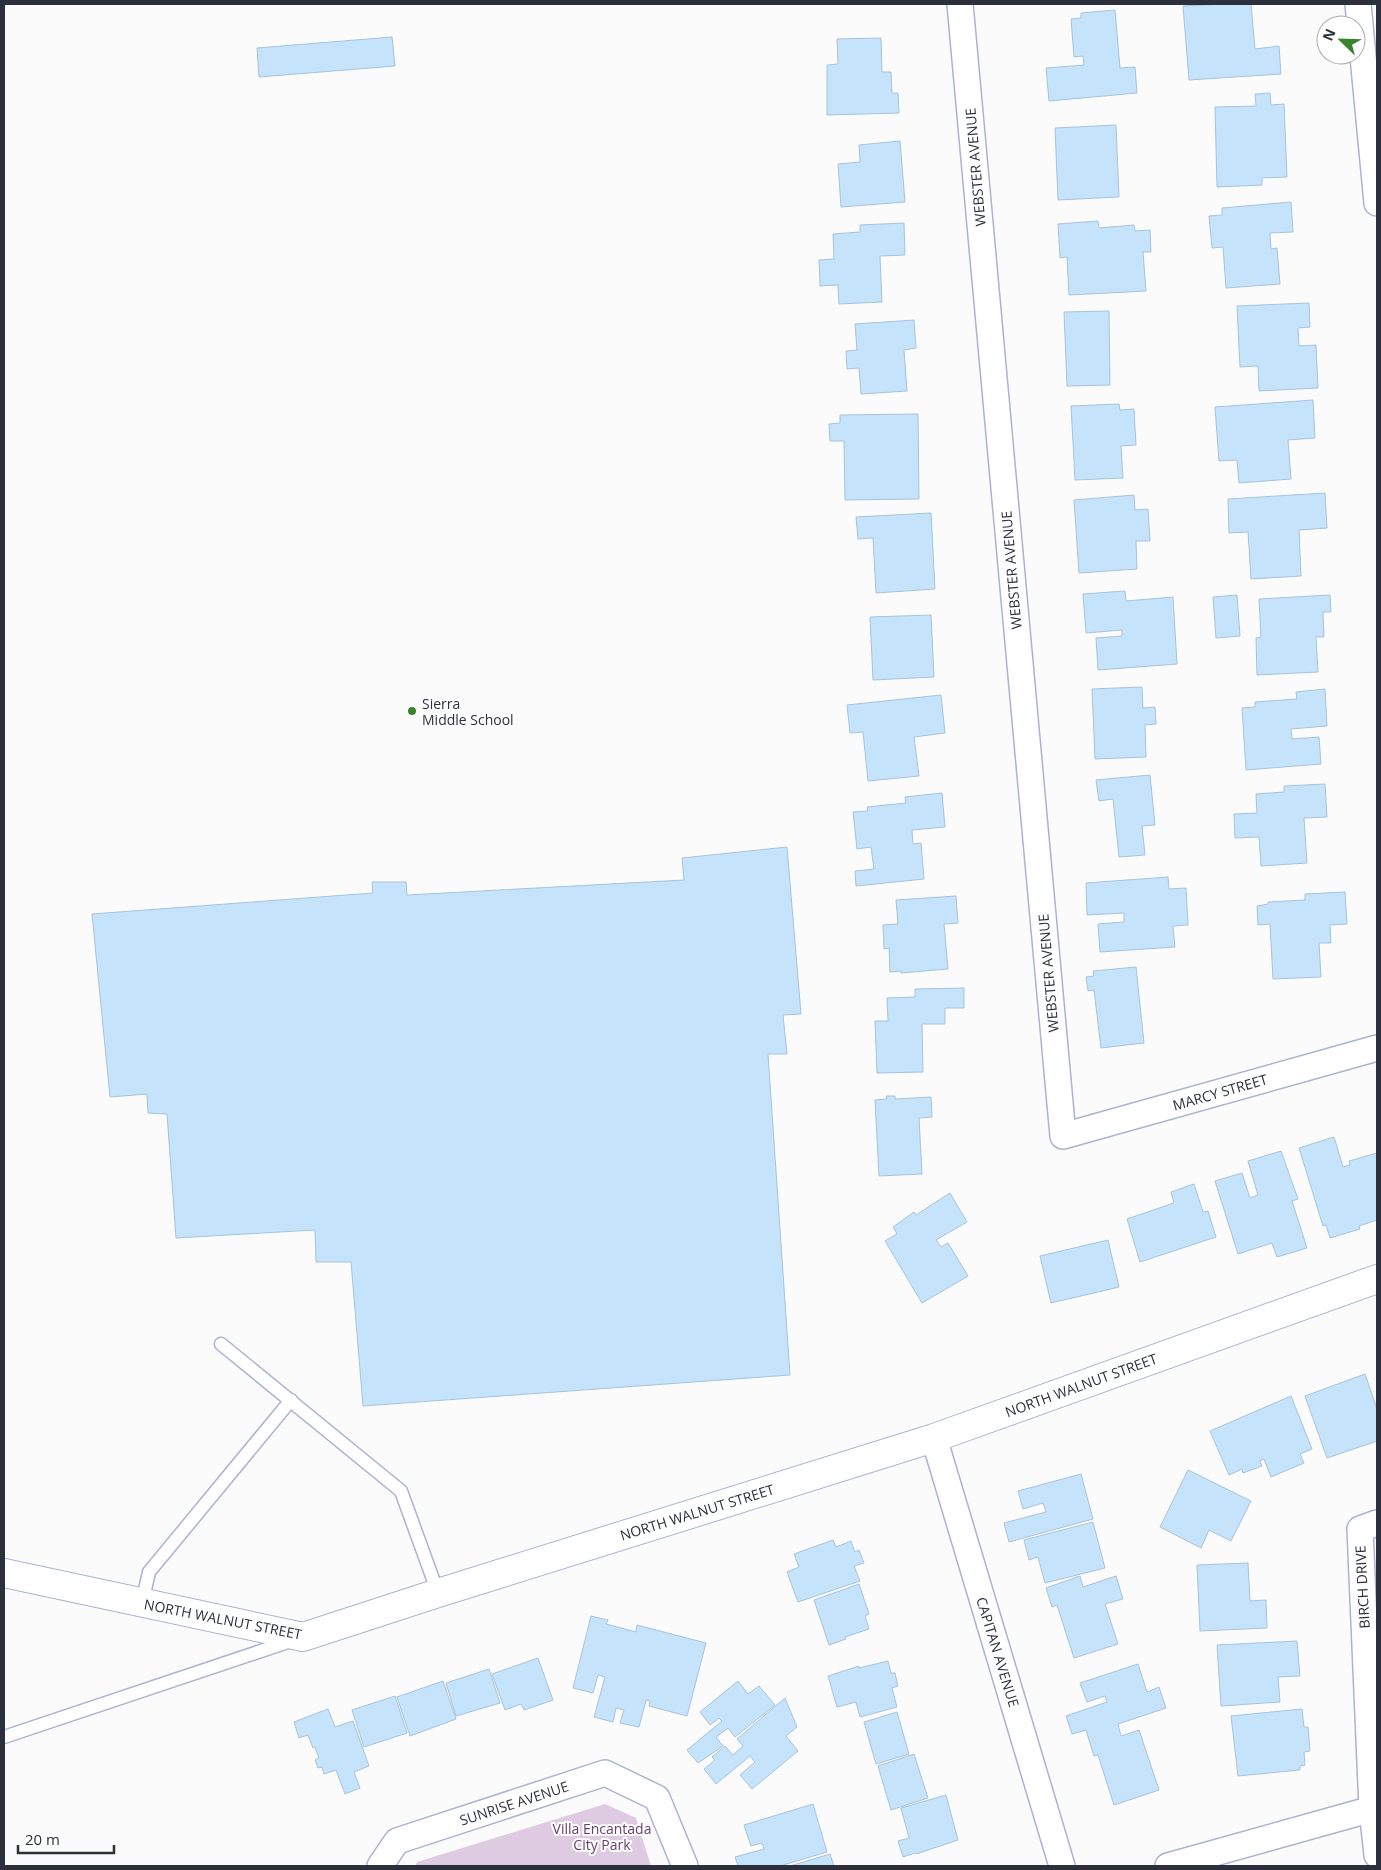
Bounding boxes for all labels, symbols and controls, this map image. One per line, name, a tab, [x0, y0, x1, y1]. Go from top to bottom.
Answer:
north arrow	[1316, 15, 1366, 65]
text: N	[1318, 26, 1340, 44]
street label: WEBSTER AVENUE	[960, 107, 990, 227]
street label: WEBSTER AVENUE	[996, 510, 1026, 630]
place label: Sierra Middle School	[422, 694, 514, 729]
marker: Sierra Middle School	[406, 705, 418, 717]
street label: WEBSTER AVENUE	[1033, 913, 1063, 1033]
street label: MARCY STREET	[1170, 1069, 1270, 1115]
street label: NORTH WALNUT STREET	[1002, 1349, 1160, 1421]
street label: NORTH WALNUT STREET	[618, 1479, 777, 1545]
street label: BIRCH DRIVE	[1350, 1545, 1374, 1629]
street label: NORTH WALNUT STREET	[143, 1594, 304, 1644]
street label: CAPITAN AVENUE	[972, 1595, 1024, 1709]
street label: SUNRISE AVENUE	[457, 1776, 571, 1830]
park label: Villa Encantada City Park	[553, 1819, 651, 1854]
scale bar	[18, 1822, 114, 1854]
text: 20 m	[25, 1829, 60, 1849]

